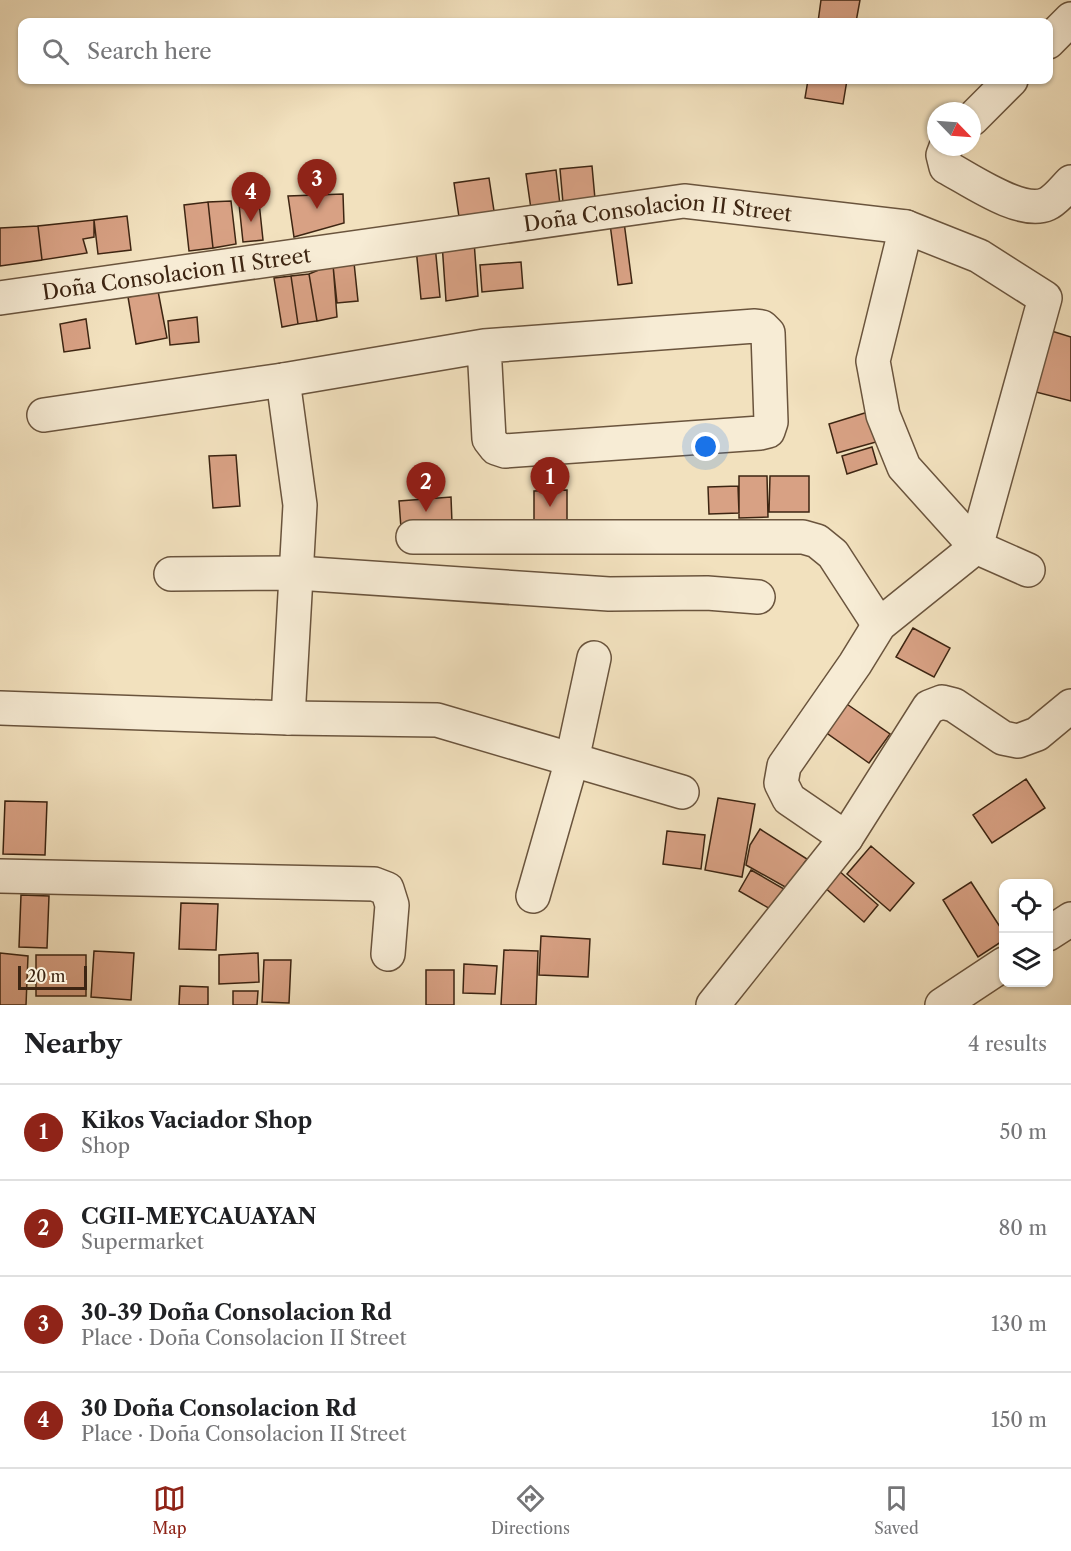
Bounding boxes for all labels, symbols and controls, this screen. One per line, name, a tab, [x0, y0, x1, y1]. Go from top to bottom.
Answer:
search box	[18, 18, 1053, 84]
icon: search	[39, 35, 72, 68]
text: Search here	[87, 38, 212, 65]
north arrow	[927, 102, 981, 156]
pin: 3	[298, 160, 336, 209]
pin: 4	[232, 172, 270, 222]
street label: Doña Consolacion II Street	[522, 188, 794, 236]
street label: Doña Consolacion II Street	[40, 242, 313, 304]
your location	[691, 432, 720, 461]
pin: 1	[530, 458, 570, 507]
pin: 2	[406, 462, 446, 512]
map controls	[999, 879, 1053, 987]
button: locate	[999, 879, 1053, 933]
button: layers	[999, 933, 1053, 987]
scale bar	[18, 963, 87, 990]
text: 20 m	[27, 966, 66, 986]
text: Nearby	[24, 1028, 122, 1060]
text: 4 results	[968, 1032, 1047, 1056]
text: Kikos Vaciador Shop	[81, 1107, 312, 1134]
text: 1	[39, 1120, 48, 1144]
text: 50 m	[1000, 1120, 1047, 1144]
text: Shop	[81, 1134, 130, 1158]
text: CGII-MEYCAUAYAN	[81, 1203, 317, 1230]
text: 2	[38, 1216, 49, 1240]
text: 80 m	[999, 1216, 1047, 1240]
text: Supermarket	[81, 1230, 204, 1254]
text: 30-39 Doña Consolacion Rd	[81, 1299, 392, 1326]
text: 3	[38, 1312, 49, 1336]
text: 130 m	[991, 1312, 1047, 1336]
text: Place · Doña Consolacion II Street	[81, 1326, 407, 1350]
text: 30 Doña Consolacion Rd	[81, 1395, 357, 1422]
text: 4	[38, 1408, 49, 1432]
text: 150 m	[991, 1408, 1047, 1432]
text: Place · Doña Consolacion II Street	[81, 1422, 407, 1446]
tab: Map	[152, 1482, 187, 1538]
tab: Directions	[491, 1482, 570, 1538]
tab: Saved	[874, 1482, 919, 1538]

